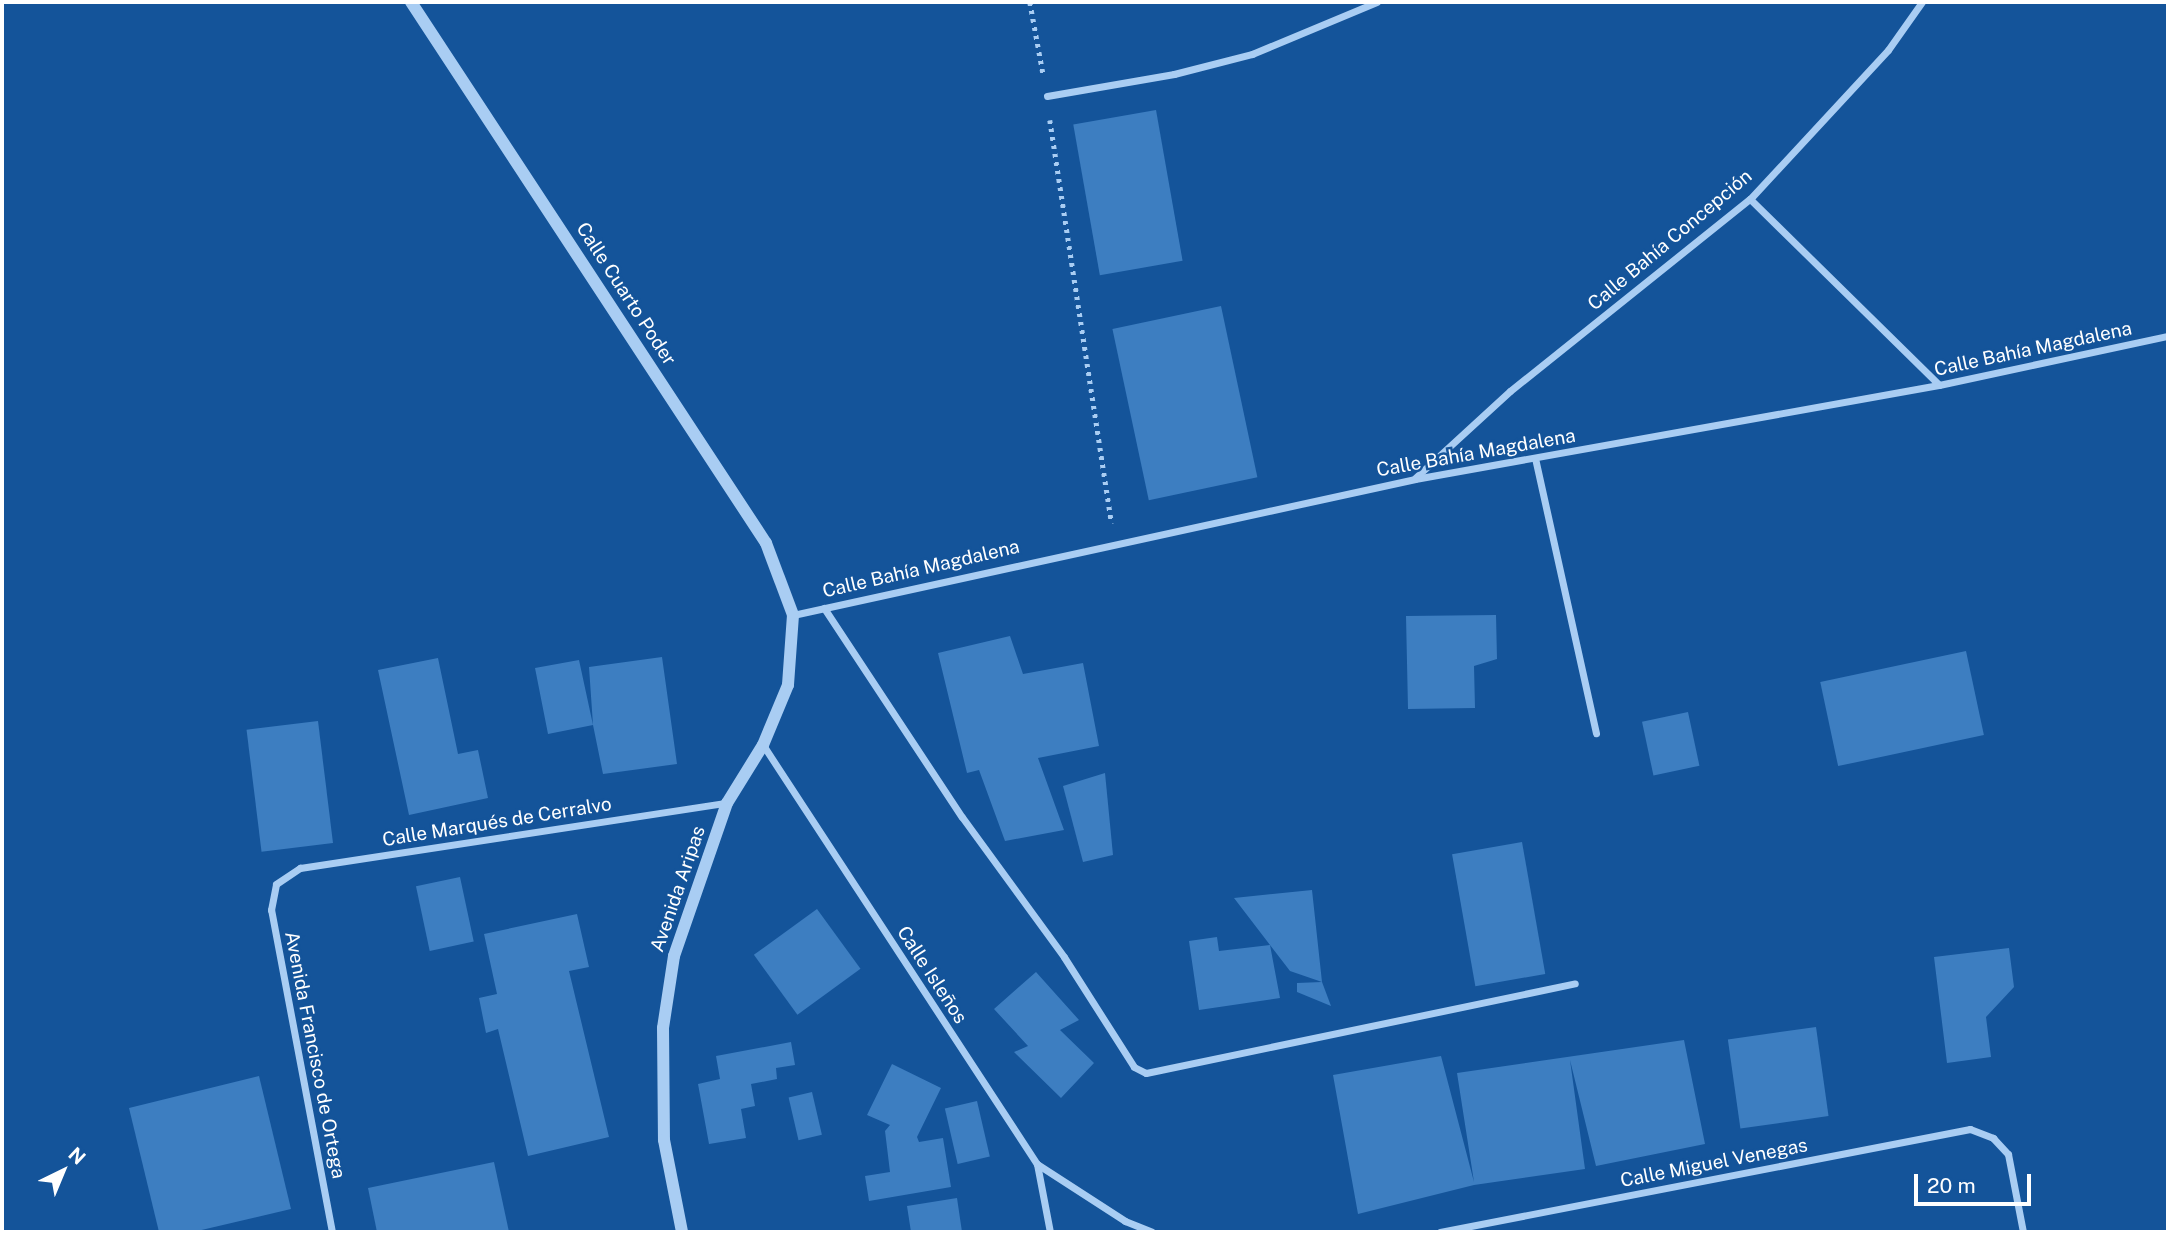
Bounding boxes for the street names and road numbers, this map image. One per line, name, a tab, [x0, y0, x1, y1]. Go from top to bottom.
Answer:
street label: Calle Bahía Concepción	[1583, 165, 1757, 315]
street label: Calle Cuarto Poder	[571, 218, 681, 370]
street label: Calle Bahía Magdalena	[1932, 317, 2134, 381]
street label: Calle Bahía Magdalena	[1375, 424, 1577, 482]
street label: Calle Bahía Magdalena	[820, 535, 1022, 603]
street label: Calle Marqués de Cerralvo	[380, 793, 614, 851]
street label: Avenida Aripas	[646, 823, 710, 955]
street label: Calle Isleños	[892, 922, 972, 1028]
street label: Avenida Francisco de Ortega	[280, 929, 350, 1181]
street label: Calle Miguel Venegas	[1618, 1134, 1810, 1192]

